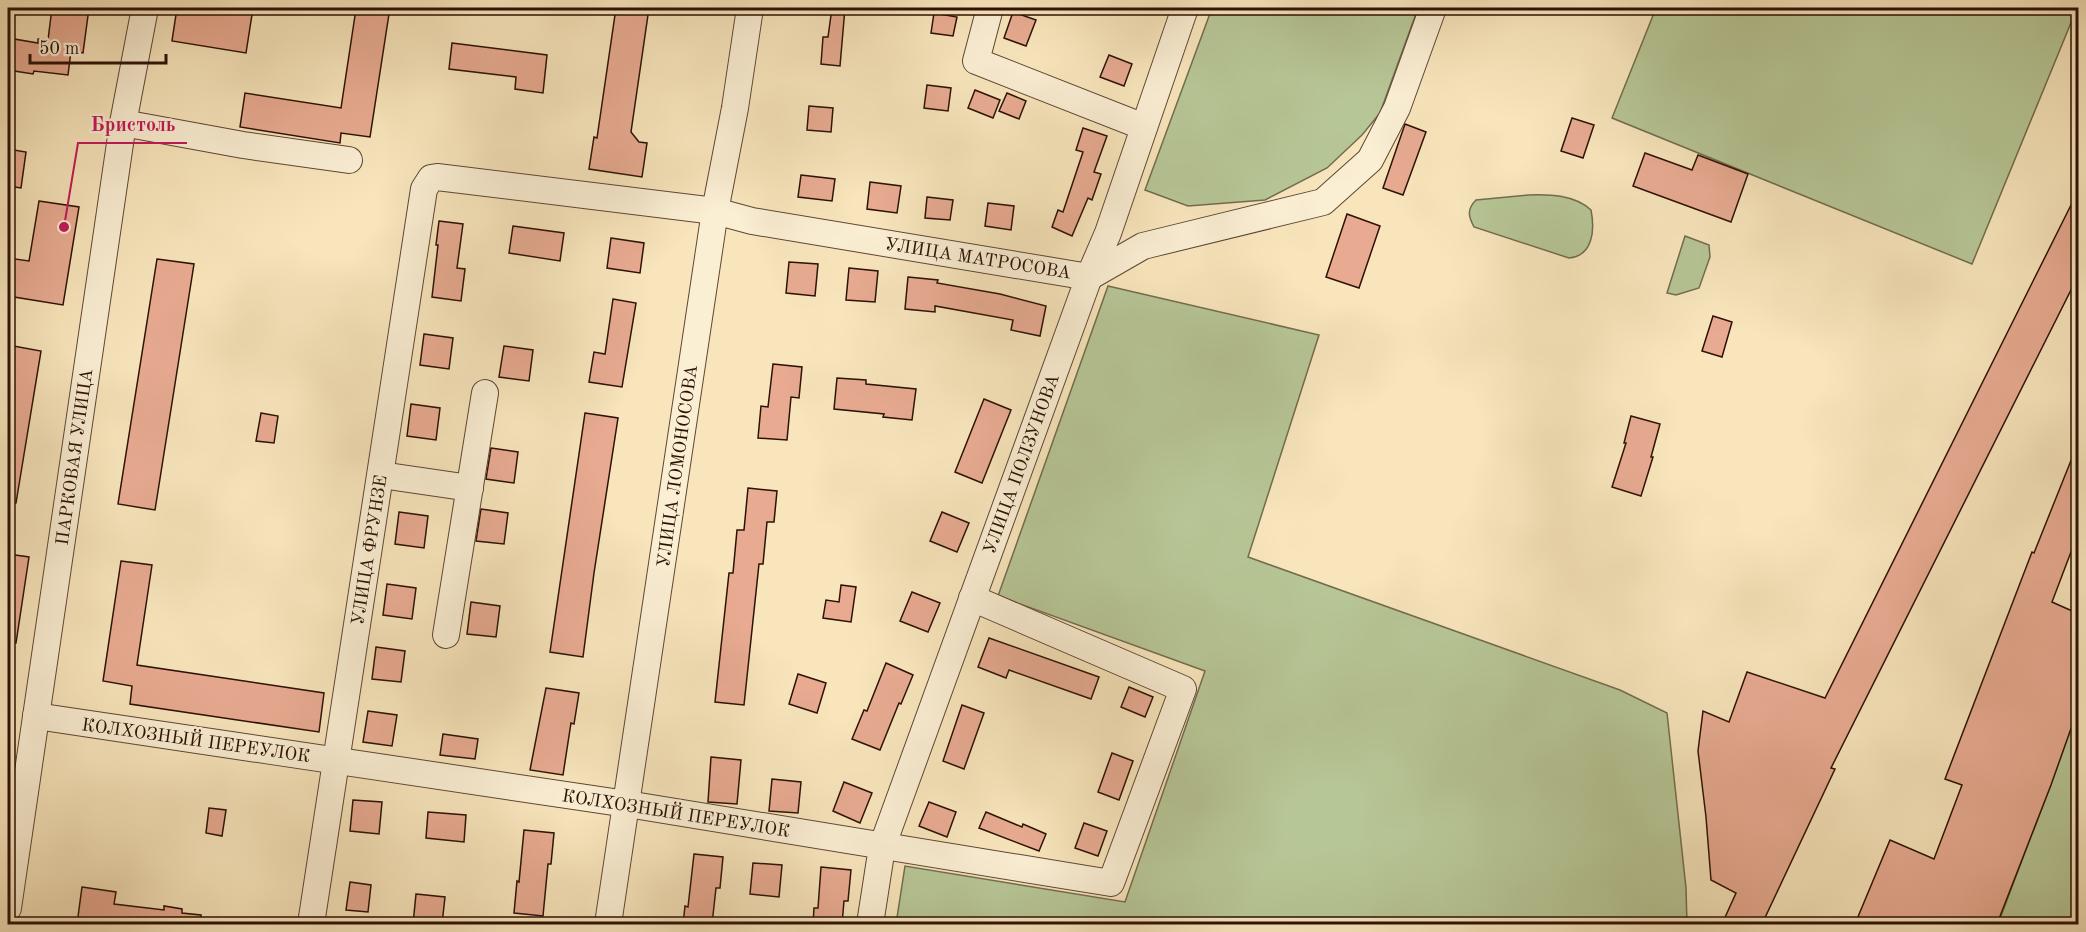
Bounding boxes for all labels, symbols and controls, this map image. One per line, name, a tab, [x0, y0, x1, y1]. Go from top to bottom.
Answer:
scale bar	[30, 27, 166, 65]
text: 50 m	[39, 40, 79, 58]
callout: Бристоль	[78, 105, 187, 143]
text: Бристоль	[90, 116, 176, 136]
street label: УЛИЦА МАТРОСОВА	[883, 235, 1073, 283]
street label: УЛИЦА ЛОМОНОСОВА	[655, 363, 701, 569]
street label: ПАРКОВАЯ УЛИЦА	[54, 367, 96, 547]
street label: УЛИЦА ПОЛЗУНОВА	[981, 372, 1063, 557]
street label: УЛИЦА ФРУНЗЕ	[349, 474, 391, 627]
street label: КОЛХОЗНЫЙ ПЕРЕУЛОК	[81, 712, 312, 766]
street label: КОЛХОЗНЫЙ ПЕРЕУЛОК	[561, 783, 792, 841]

